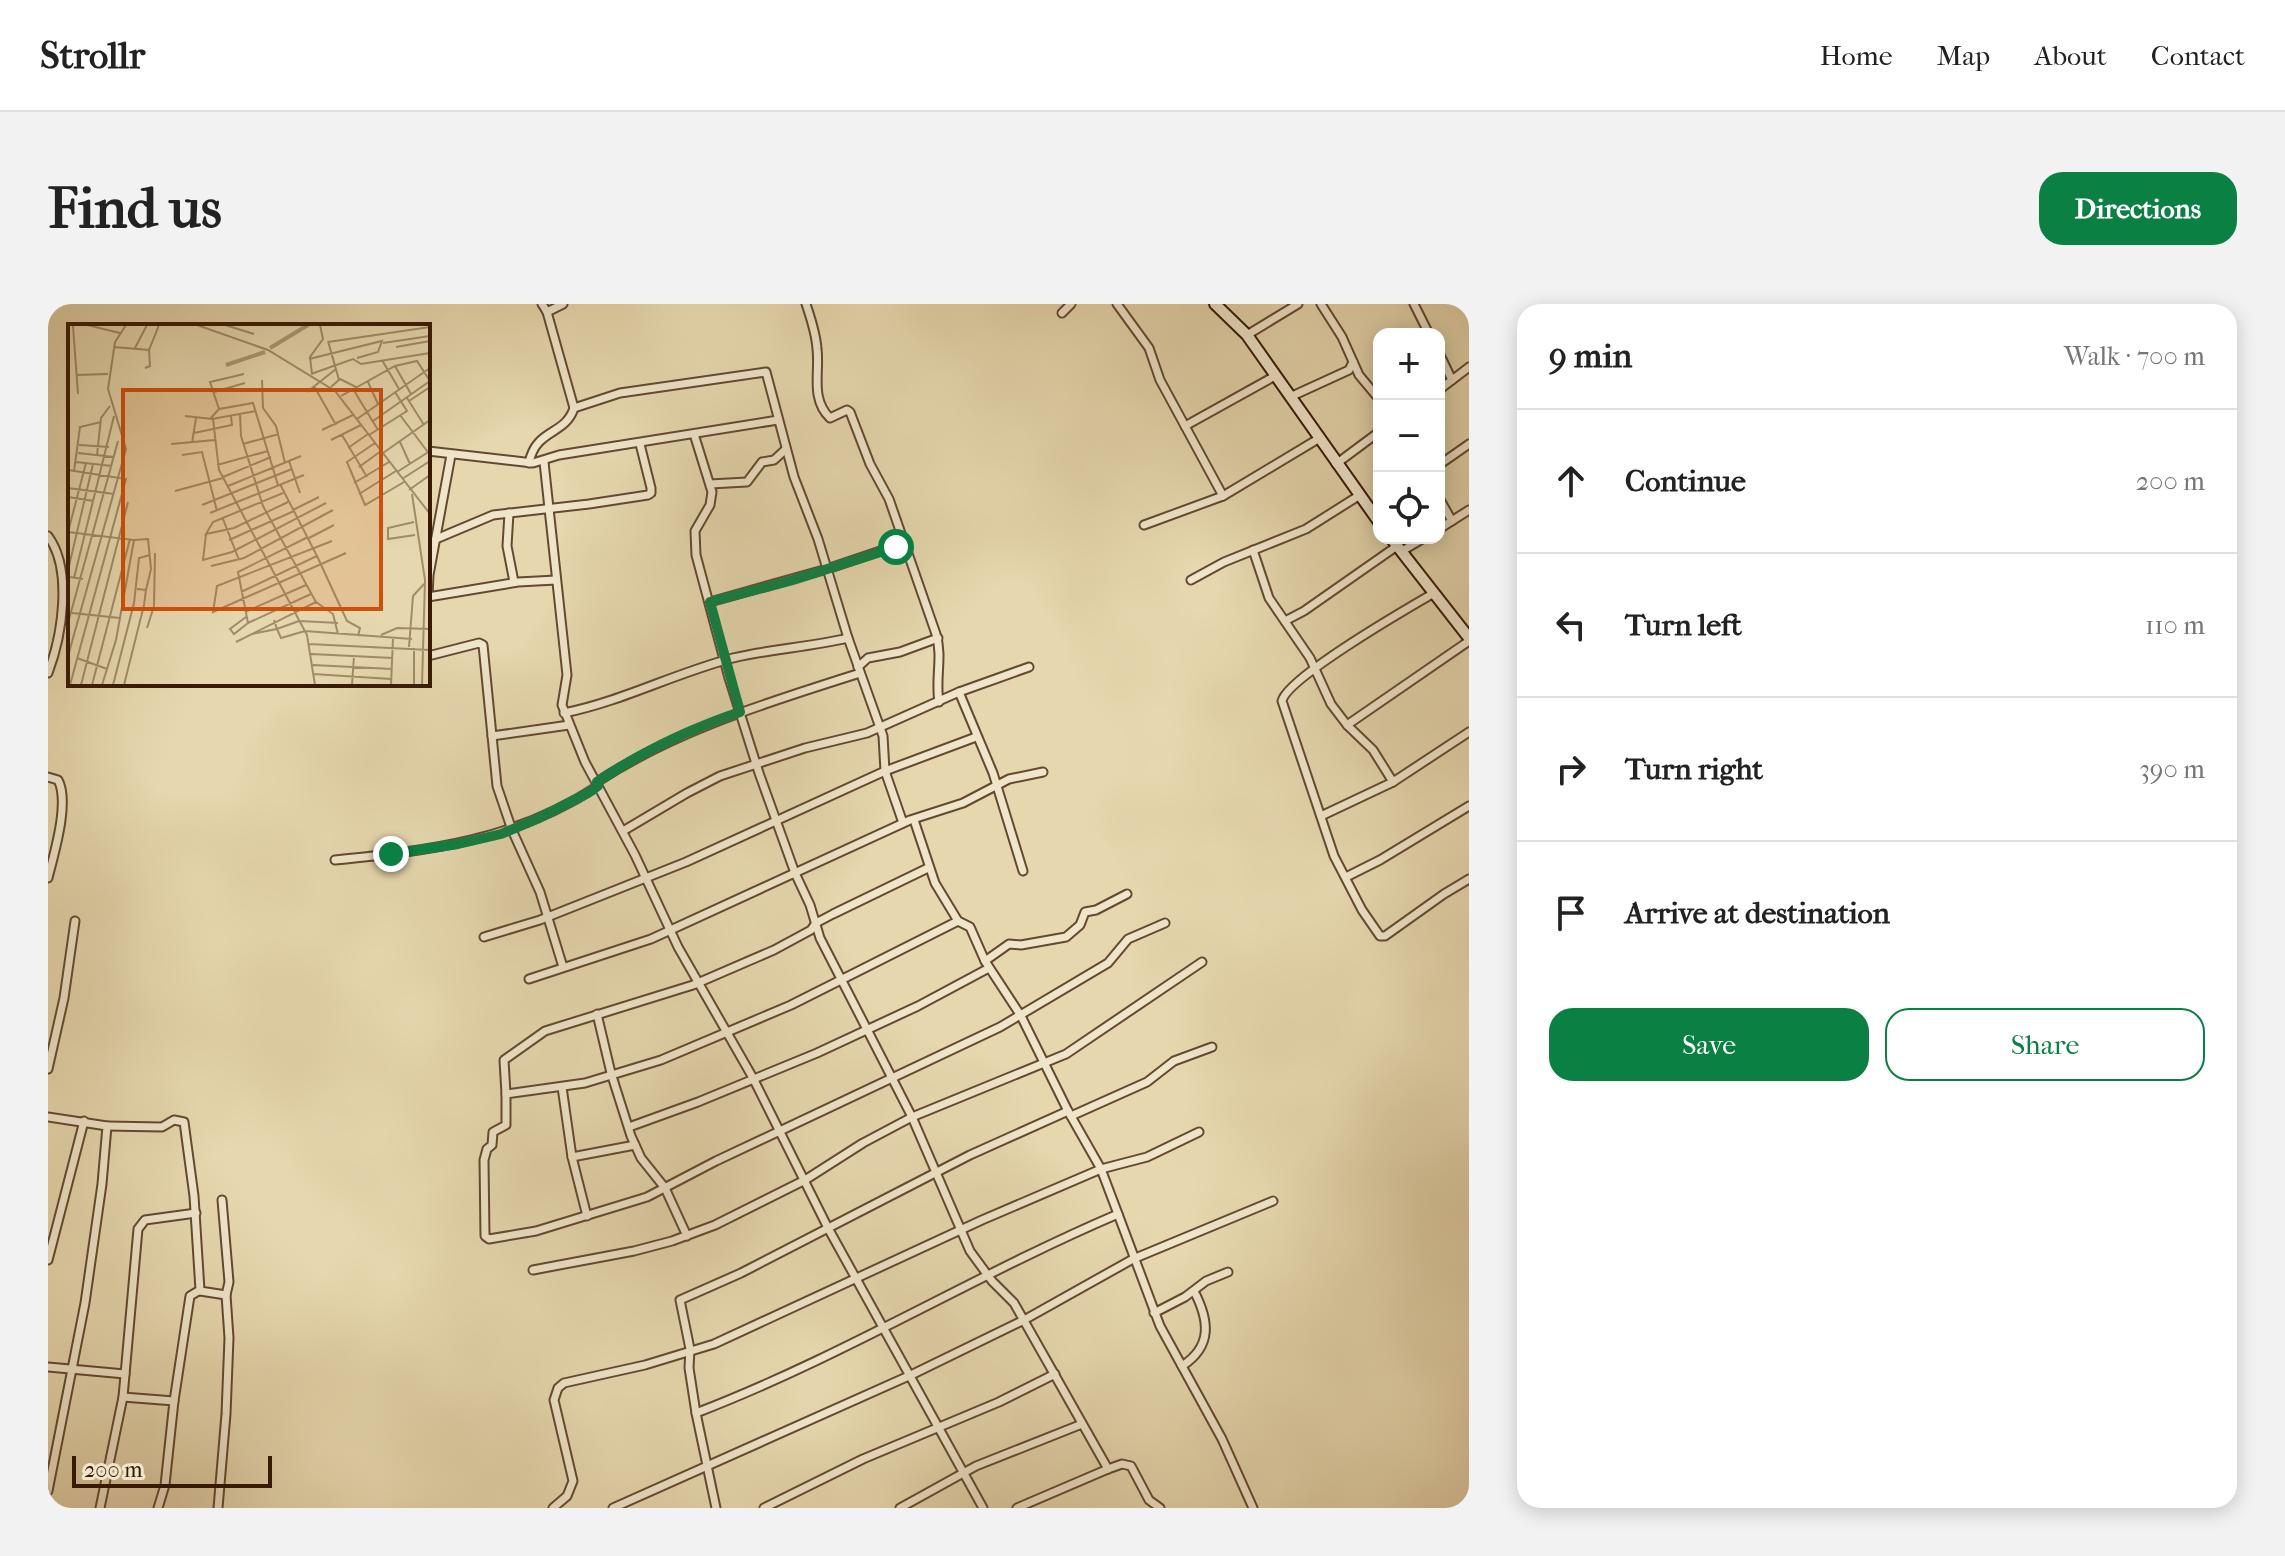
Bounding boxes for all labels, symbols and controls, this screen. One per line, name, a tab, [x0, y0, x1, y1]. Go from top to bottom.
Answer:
text: Strollr	[40, 33, 145, 78]
text: Home	[1820, 39, 1893, 72]
text: Map	[1937, 39, 1990, 72]
text: About	[2034, 39, 2107, 72]
text: Contact	[2151, 39, 2245, 72]
button: Directions	[2039, 172, 2237, 245]
text: Find us	[48, 176, 222, 241]
inset map	[68, 324, 430, 686]
map controls	[1373, 328, 1445, 544]
button: +	[1373, 328, 1445, 400]
text: 9 min	[1549, 336, 1632, 376]
text: Walk · 700 m	[2064, 341, 2205, 372]
button: −	[1373, 400, 1445, 472]
icon: ahead	[1549, 459, 1593, 503]
text: Continue	[1625, 464, 1746, 499]
text: 200 m	[2136, 466, 2205, 497]
button: locate	[1373, 472, 1445, 544]
route start	[878, 529, 914, 565]
icon: left	[1549, 603, 1593, 647]
text: Turn left	[1625, 608, 1742, 643]
text: 110 m	[2145, 610, 2205, 641]
icon: right	[1549, 747, 1593, 791]
text: Turn right	[1625, 752, 1763, 787]
text: 390 m	[2139, 754, 2205, 785]
route end	[373, 836, 409, 872]
icon: arrive	[1549, 891, 1593, 935]
text: Arrive at destination	[1625, 896, 1890, 931]
button: Save	[1549, 1008, 1869, 1081]
button: Share	[1885, 1008, 2205, 1081]
scale bar	[72, 1452, 272, 1488]
text: 200 m	[84, 1457, 143, 1483]

